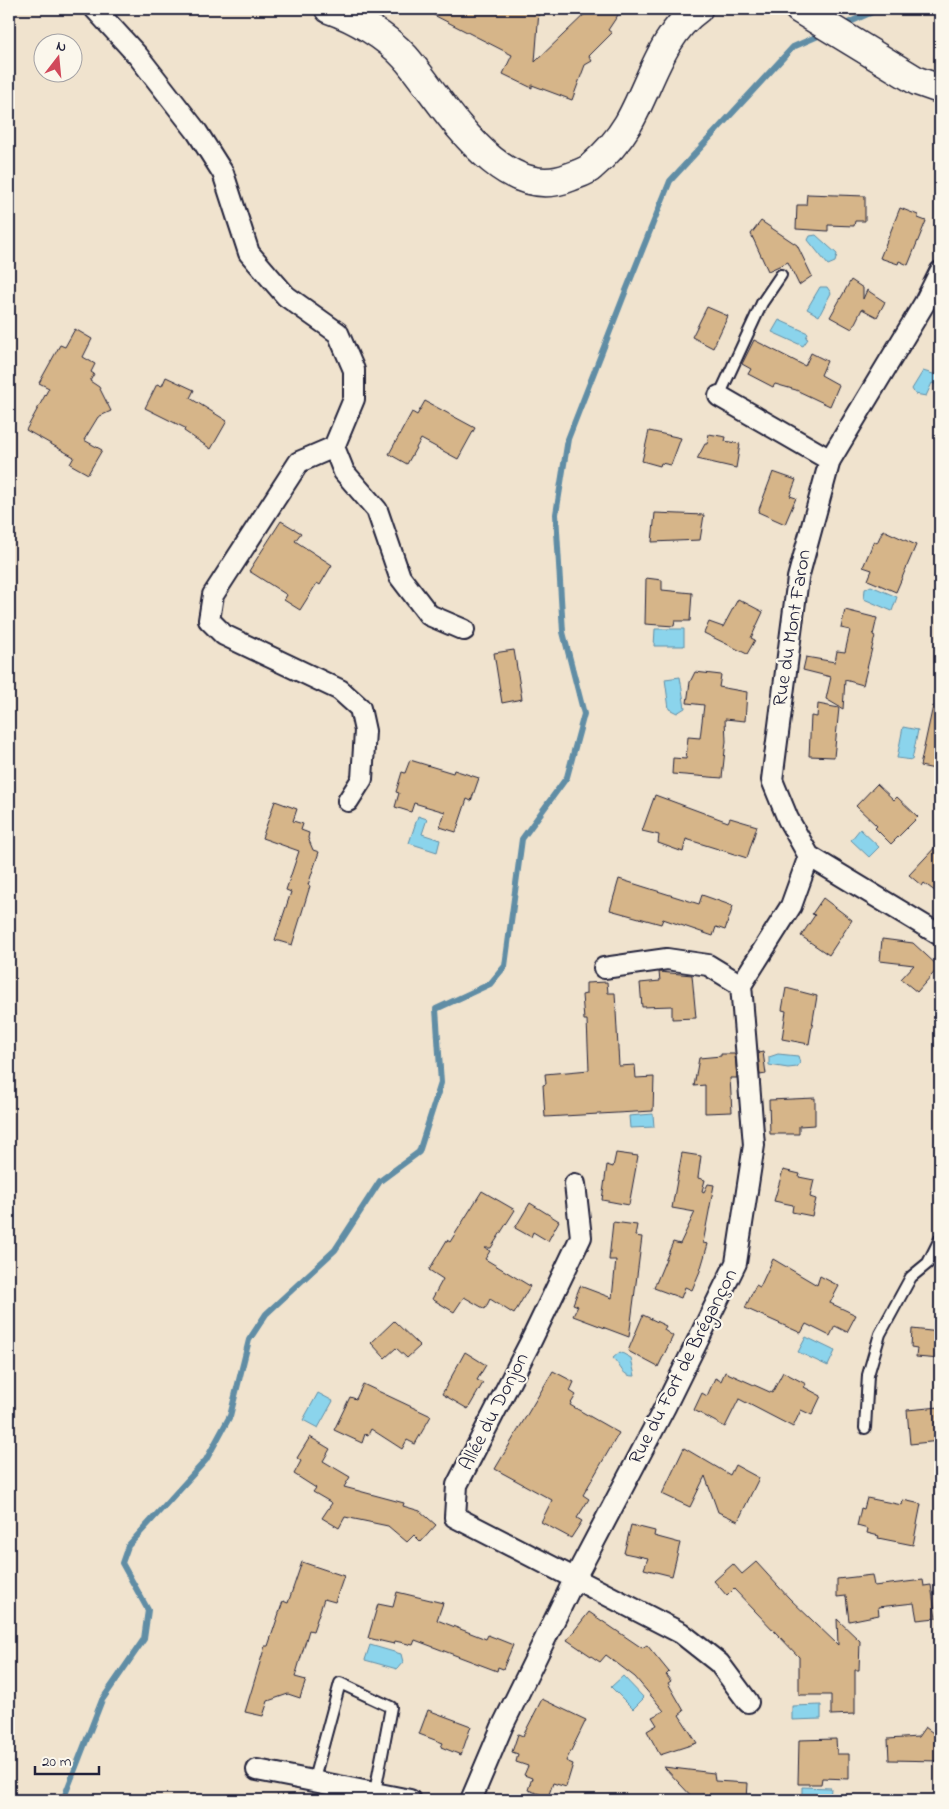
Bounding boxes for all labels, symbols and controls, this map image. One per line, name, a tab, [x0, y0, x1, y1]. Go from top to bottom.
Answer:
north arrow	[32, 32, 82, 82]
text: N	[54, 36, 69, 58]
street label: Rue du Mont Faron	[766, 547, 820, 708]
street label: Rue du Fort de Brégançon	[622, 1264, 747, 1470]
street label: Allée du Donjon	[453, 1348, 537, 1476]
scale bar	[35, 1744, 99, 1776]
text: 20 m	[42, 1751, 72, 1773]

